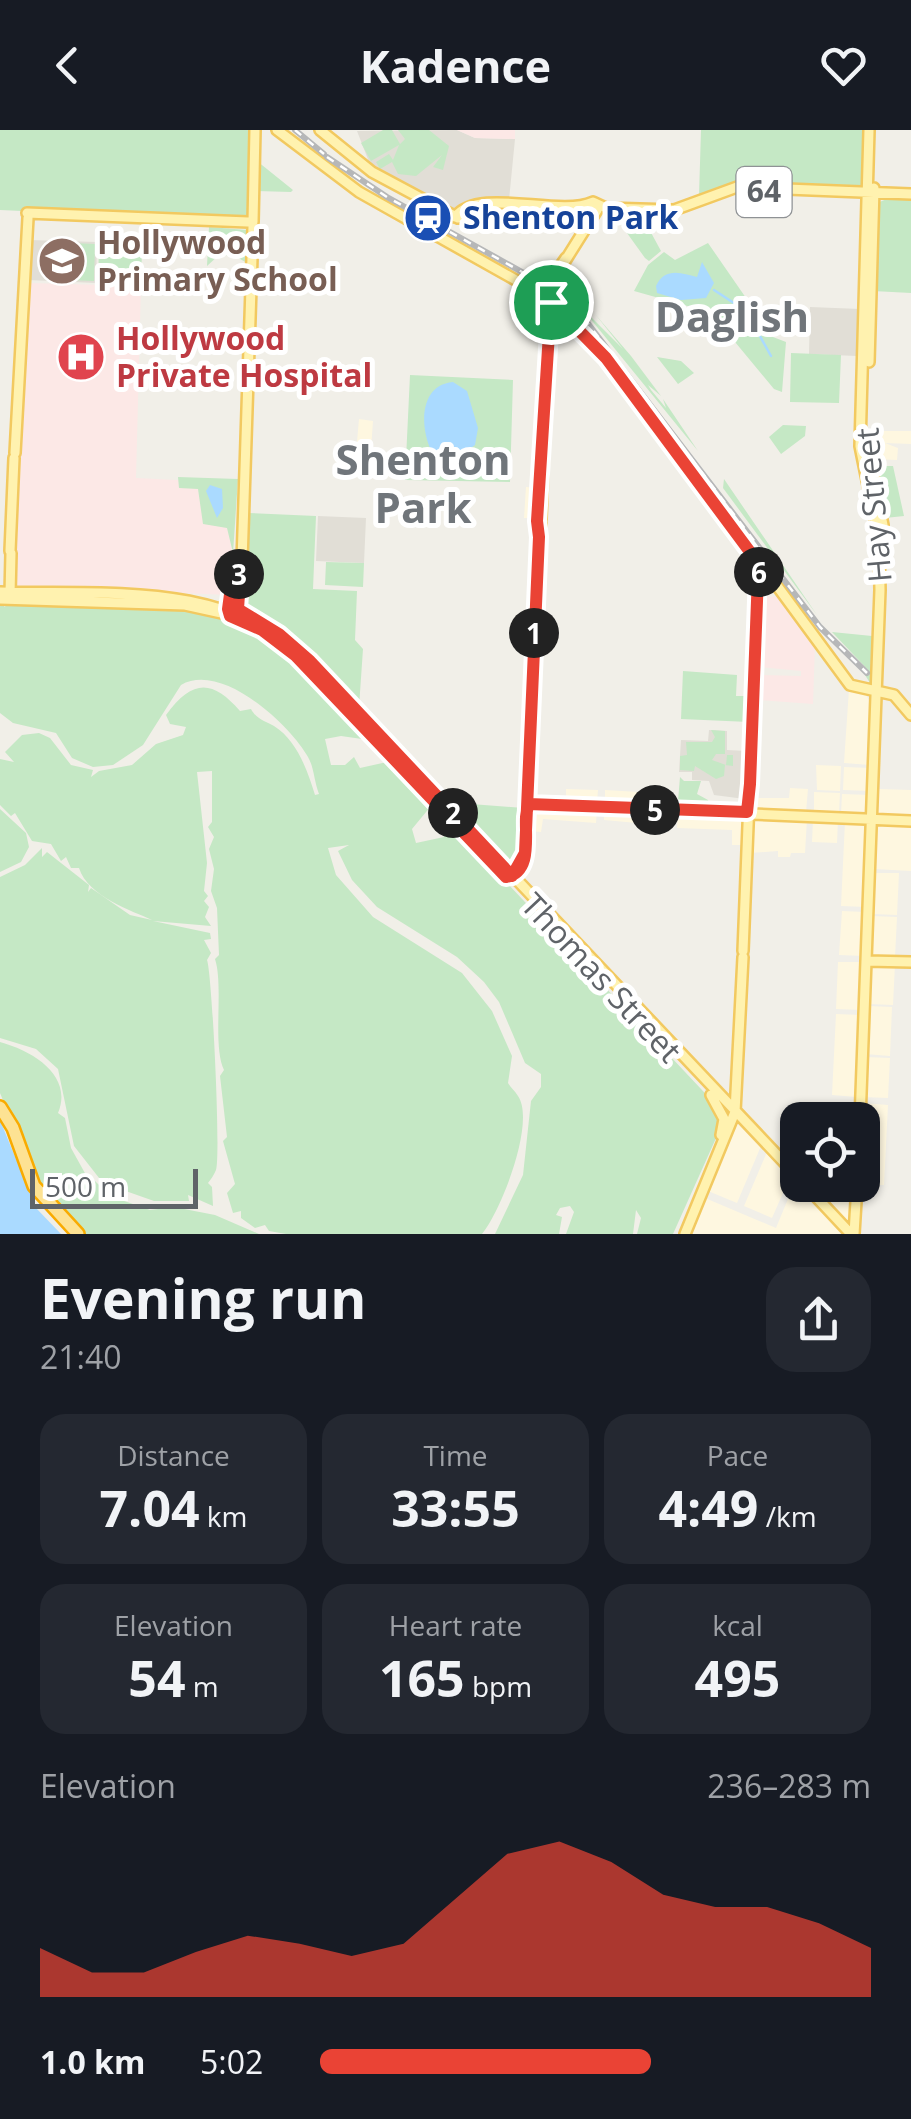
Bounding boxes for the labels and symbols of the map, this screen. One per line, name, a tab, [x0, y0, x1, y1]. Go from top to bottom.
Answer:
road number: 64	[736, 167, 792, 217]
station icon: Shenton Park	[402, 192, 454, 244]
place label: Shenton Park	[463, 195, 679, 238]
place label: Hollywood Primary School	[97, 220, 338, 300]
school or university icon: Hollywood Primary School	[36, 235, 88, 287]
pin	[509, 260, 594, 345]
district label: Daglish	[655, 287, 809, 344]
place label: Hollywood Private Hospital	[116, 316, 372, 396]
hospital icon: Hollywood Private Hospital	[55, 331, 107, 383]
street label: Hay Street	[844, 426, 901, 584]
district label: Shenton Park	[336, 430, 511, 535]
pin: 6	[734, 547, 784, 597]
pin: 3	[214, 549, 264, 599]
pin: 1	[509, 608, 559, 658]
pin: 5	[630, 785, 680, 835]
pin: 2	[428, 788, 478, 838]
street label: Thomas Street	[512, 883, 692, 1071]
scale bar	[30, 1164, 198, 1208]

